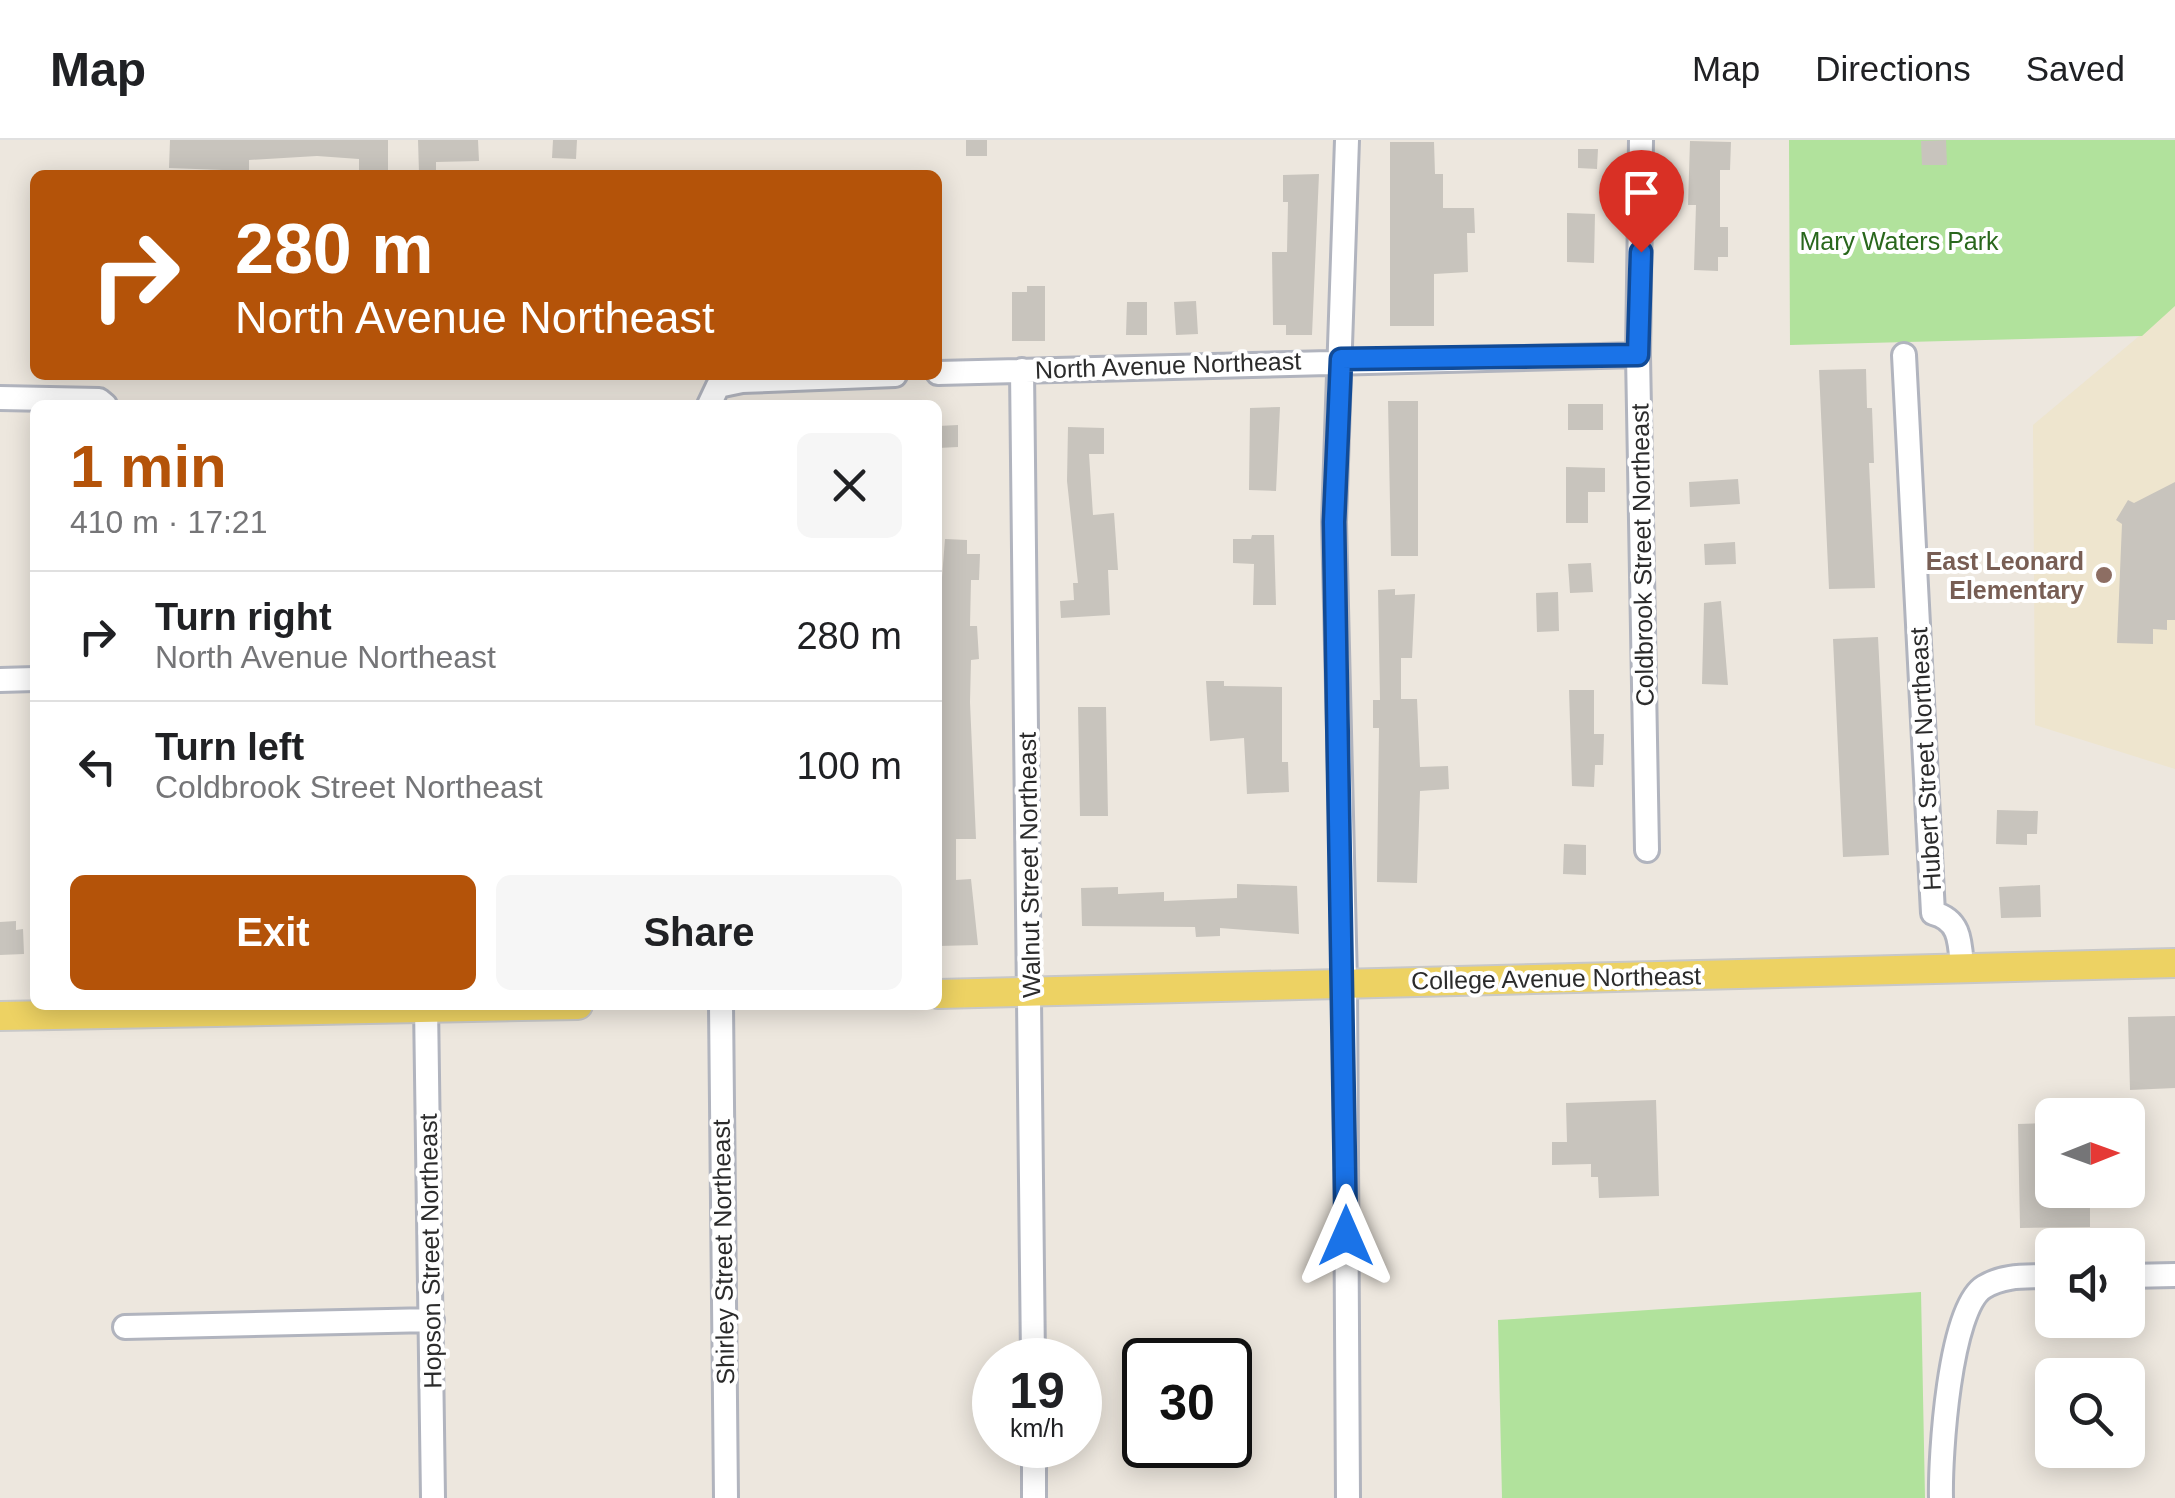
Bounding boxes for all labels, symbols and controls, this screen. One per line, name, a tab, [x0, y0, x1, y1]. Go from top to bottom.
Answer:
text: Map	[50, 43, 146, 96]
text: Map	[1692, 49, 1760, 88]
text: Directions	[1815, 49, 1971, 88]
text: Saved	[2026, 49, 2125, 88]
pin	[1599, 150, 1684, 253]
icon: arrive	[1614, 165, 1669, 220]
icon: right	[70, 210, 200, 340]
text: 280 m	[235, 210, 433, 288]
park label: Mary Waters Park	[1799, 227, 1999, 255]
text: North Avenue Northeast	[235, 292, 714, 343]
street label: North Avenue Northeast	[1034, 346, 1302, 384]
street label: Coldbrook Street Northeast	[1625, 403, 1659, 707]
text: 1 min	[70, 433, 227, 500]
button: close	[797, 433, 902, 538]
text: 410 m · 17:21	[70, 504, 267, 540]
place label: East Leonard Elementary	[1926, 547, 2084, 604]
marker: East Leonard Elementary	[2093, 564, 2115, 586]
text: Turn right	[155, 596, 332, 638]
icon: right	[70, 609, 125, 664]
text: 280 m	[796, 615, 902, 657]
street label: Hubert Street Northeast	[1904, 626, 1946, 892]
text: North Avenue Northeast	[155, 639, 496, 675]
text: Turn left	[155, 726, 304, 768]
street label: Walnut Street Northeast	[1013, 732, 1045, 998]
icon: left	[70, 739, 125, 794]
text: 100 m	[796, 745, 902, 787]
text: Coldbrook Street Northeast	[155, 769, 543, 805]
button: Exit	[70, 875, 476, 990]
button: Share	[496, 875, 902, 990]
street label: College Avenue Northeast	[1411, 961, 1701, 995]
north arrow	[2035, 1098, 2145, 1208]
map controls	[2035, 1098, 2145, 1468]
street label: Hopson Street Northeast	[414, 1113, 446, 1389]
street label: Shirley Street Northeast	[707, 1119, 739, 1385]
position arrow	[1294, 1184, 1398, 1288]
button: sound	[2035, 1228, 2145, 1338]
speed limit sign: 30	[1122, 1338, 1252, 1468]
button: search	[2035, 1358, 2145, 1468]
text: 19	[1009, 1363, 1065, 1419]
text: km/h	[1010, 1414, 1064, 1442]

